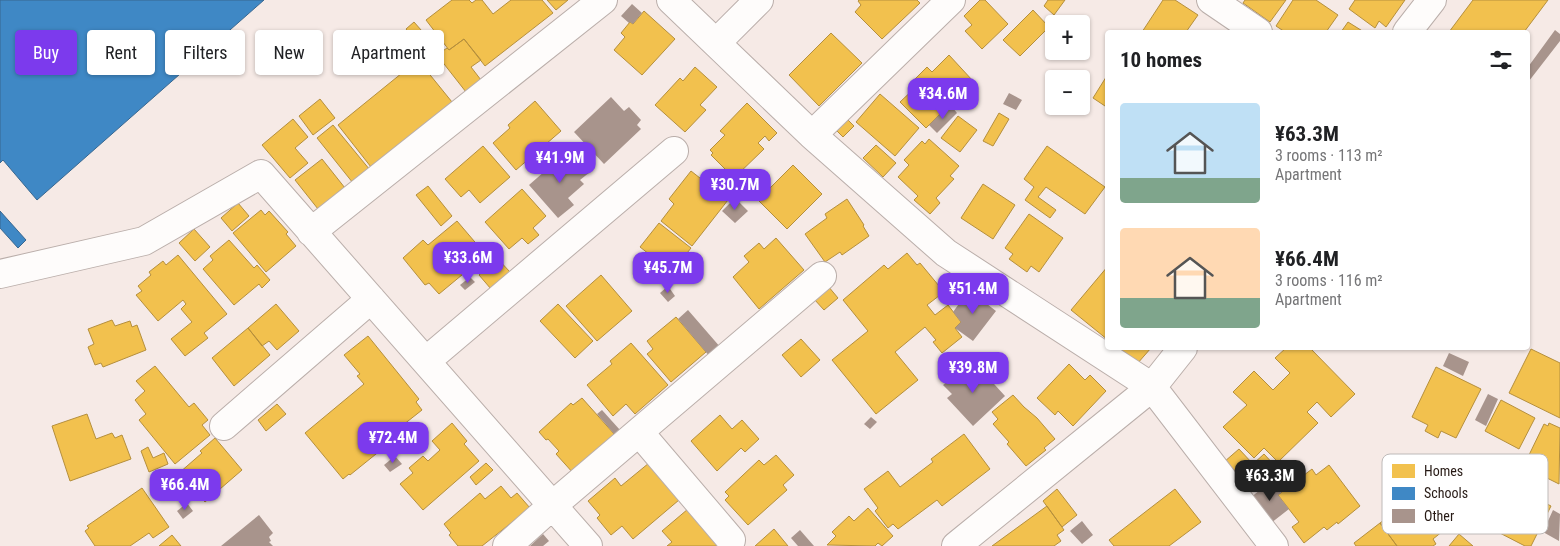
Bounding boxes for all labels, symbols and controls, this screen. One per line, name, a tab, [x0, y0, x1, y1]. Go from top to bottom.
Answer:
map controls	[1045, 15, 1090, 115]
button: +	[1045, 15, 1090, 60]
chip: Buy	[15, 30, 77, 75]
chip: Rent	[87, 30, 155, 75]
chip: Filters	[165, 30, 245, 75]
chip: New	[255, 30, 323, 75]
chip: Apartment	[333, 30, 444, 75]
icon: filters	[1487, 46, 1515, 74]
text: 10 homes	[1120, 48, 1202, 72]
button: −	[1045, 70, 1090, 115]
pin: ¥34.6M	[902, 78, 984, 120]
text: ¥34.6M	[919, 84, 967, 103]
text: ¥63.3M	[1275, 122, 1339, 146]
icon: home	[1160, 123, 1220, 183]
pin: ¥41.9M	[519, 142, 601, 184]
text: 3 rooms · 113 m²	[1275, 146, 1383, 165]
text: ¥41.9M	[536, 148, 584, 167]
text: Apartment	[1275, 165, 1342, 184]
pin: ¥30.7M	[694, 168, 776, 211]
text: ¥30.7M	[711, 175, 759, 194]
pin: ¥33.6M	[427, 242, 509, 284]
text: ¥66.4M	[1275, 247, 1339, 271]
text: ¥33.6M	[444, 248, 492, 267]
icon: home	[1160, 248, 1220, 308]
pin: ¥45.7M	[627, 252, 709, 294]
text: ¥45.7M	[644, 258, 692, 277]
text: 3 rooms · 116 m²	[1275, 271, 1383, 290]
pin: ¥51.4M	[932, 272, 1014, 315]
text: ¥51.4M	[949, 279, 997, 298]
text: Apartment	[1275, 290, 1342, 309]
pin: ¥39.8M	[932, 352, 1014, 394]
text: ¥39.8M	[949, 358, 997, 377]
pin: ¥72.4M	[352, 422, 434, 464]
text: ¥72.4M	[369, 428, 417, 447]
legend	[1382, 454, 1548, 534]
pin: ¥63.3M	[1229, 460, 1311, 502]
text: Homes	[1424, 463, 1463, 479]
text: ¥63.3M	[1246, 466, 1294, 485]
pin: ¥66.4M	[144, 468, 226, 511]
text: ¥66.4M	[161, 475, 209, 494]
text: Schools	[1424, 485, 1468, 501]
text: Other	[1424, 508, 1454, 524]

